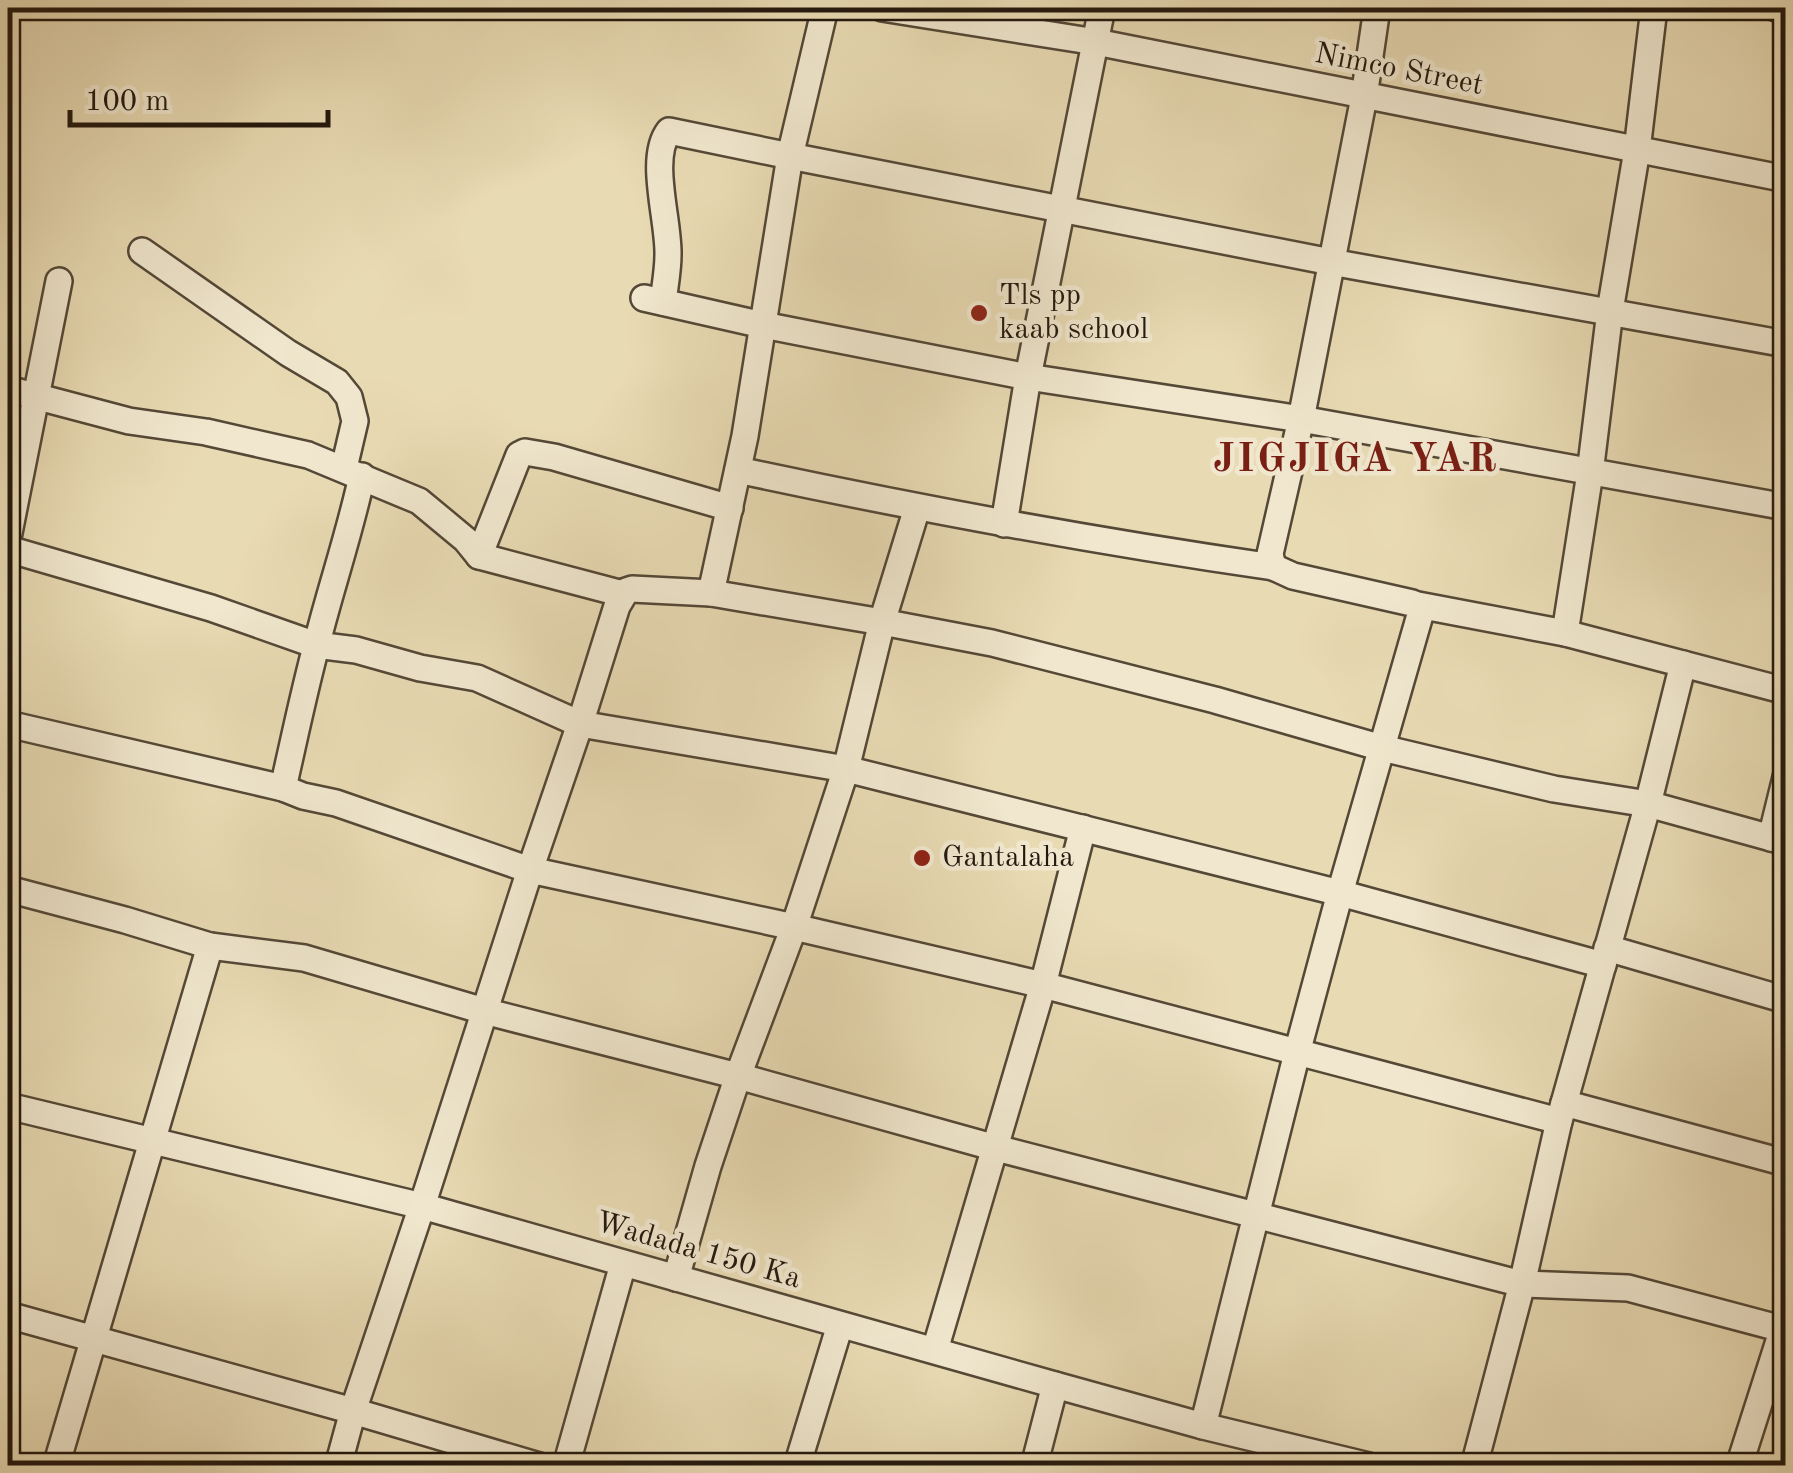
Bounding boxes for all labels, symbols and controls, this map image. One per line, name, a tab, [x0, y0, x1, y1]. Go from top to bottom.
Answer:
street label: Nimco Street	[1312, 39, 1486, 101]
scale bar	[70, 65, 328, 127]
text: 100 m	[85, 87, 169, 117]
place label: Tls pp kaab school	[999, 281, 1148, 345]
marker: Tls pp kaab school	[968, 302, 990, 324]
district label: JIGJIGA YAR	[1213, 441, 1499, 481]
place label: Gantalaha	[942, 843, 1074, 873]
marker: Gantalaha	[911, 847, 933, 869]
street label: Wadada 150 Ka	[592, 1207, 804, 1295]

